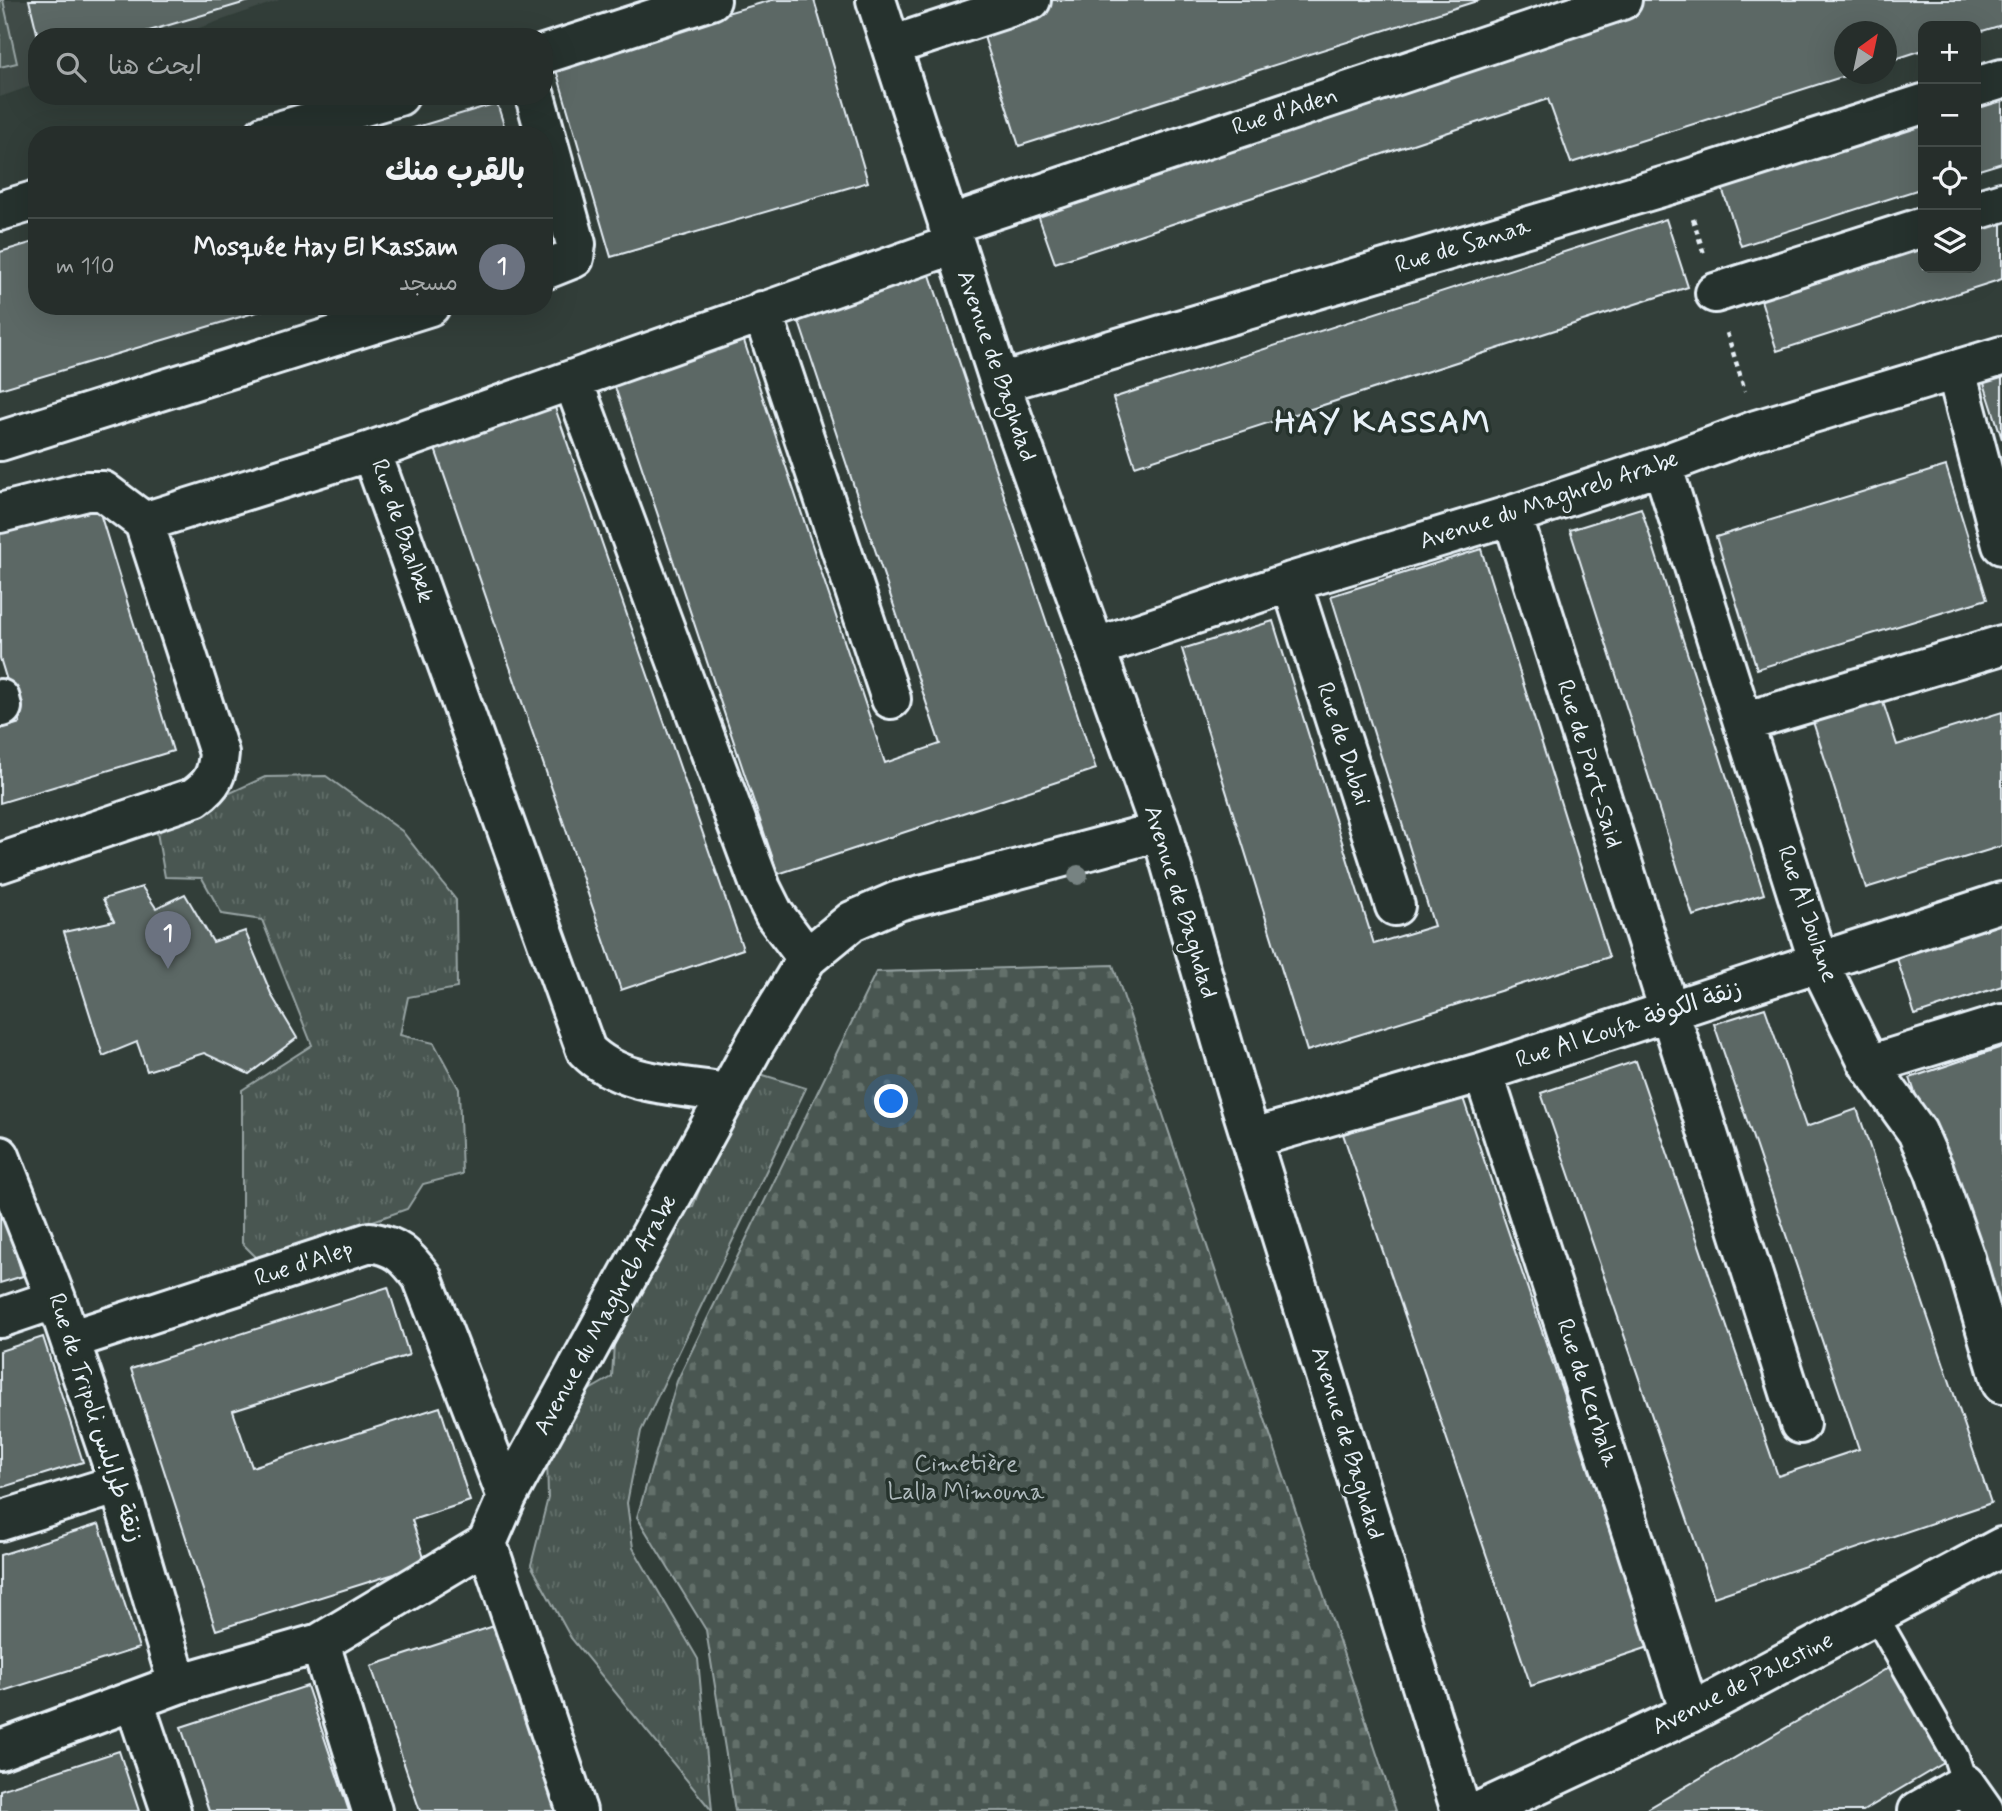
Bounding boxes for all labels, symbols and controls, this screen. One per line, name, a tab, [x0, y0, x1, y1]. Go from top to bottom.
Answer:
north arrow	[1834, 21, 1897, 84]
map controls	[1918, 21, 1981, 273]
button: +	[1918, 21, 1981, 84]
search box	[28, 28, 553, 105]
icon: search	[52, 48, 90, 86]
text: ابحث هنا	[108, 50, 202, 84]
street label: Rue d'Aden	[1228, 80, 1342, 144]
button: −	[1918, 84, 1981, 147]
button: locate	[1918, 147, 1981, 210]
text: بالقرب منك	[385, 152, 525, 191]
button: layers	[1918, 210, 1981, 273]
street label: Rue de Sanaa	[1392, 211, 1535, 281]
text: Mosquée Hay El Kassam	[193, 231, 458, 265]
text: 110 m	[56, 252, 115, 282]
text: 1	[497, 252, 507, 282]
street label: Avenue de Baghdad	[947, 266, 1043, 466]
text: مسجد	[399, 269, 458, 299]
district label: HAY KASSAM	[1274, 402, 1492, 444]
street label: Avenue du Maghreb Arabe	[1416, 444, 1683, 559]
street label: Rue de Baalbek	[363, 455, 441, 607]
street label: Rue de Port-Said	[1549, 676, 1629, 852]
street label: Rue de Dubai	[1308, 678, 1378, 810]
street label: Avenue de Baghdad	[1134, 802, 1224, 1003]
street label: Rue Al Joulane	[1769, 842, 1845, 987]
pin: 1	[145, 911, 191, 969]
street label: Rue Al Koufa زنقة الكوفة	[1512, 974, 1746, 1076]
your location	[874, 1084, 908, 1118]
street label: Avenue du Maghreb Arabe	[527, 1189, 687, 1442]
street label: Rue d'Alep	[251, 1233, 357, 1295]
street label: Rue de Tripoli زنقة طرابلس	[40, 1290, 150, 1546]
street label: Rue de Kerbala	[1548, 1315, 1626, 1472]
street label: Avenue de Baghdad	[1301, 1343, 1391, 1544]
park label: Cimetière Lalla Mimouna	[887, 1449, 1045, 1508]
street label: Avenue de Palestine	[1647, 1625, 1839, 1743]

